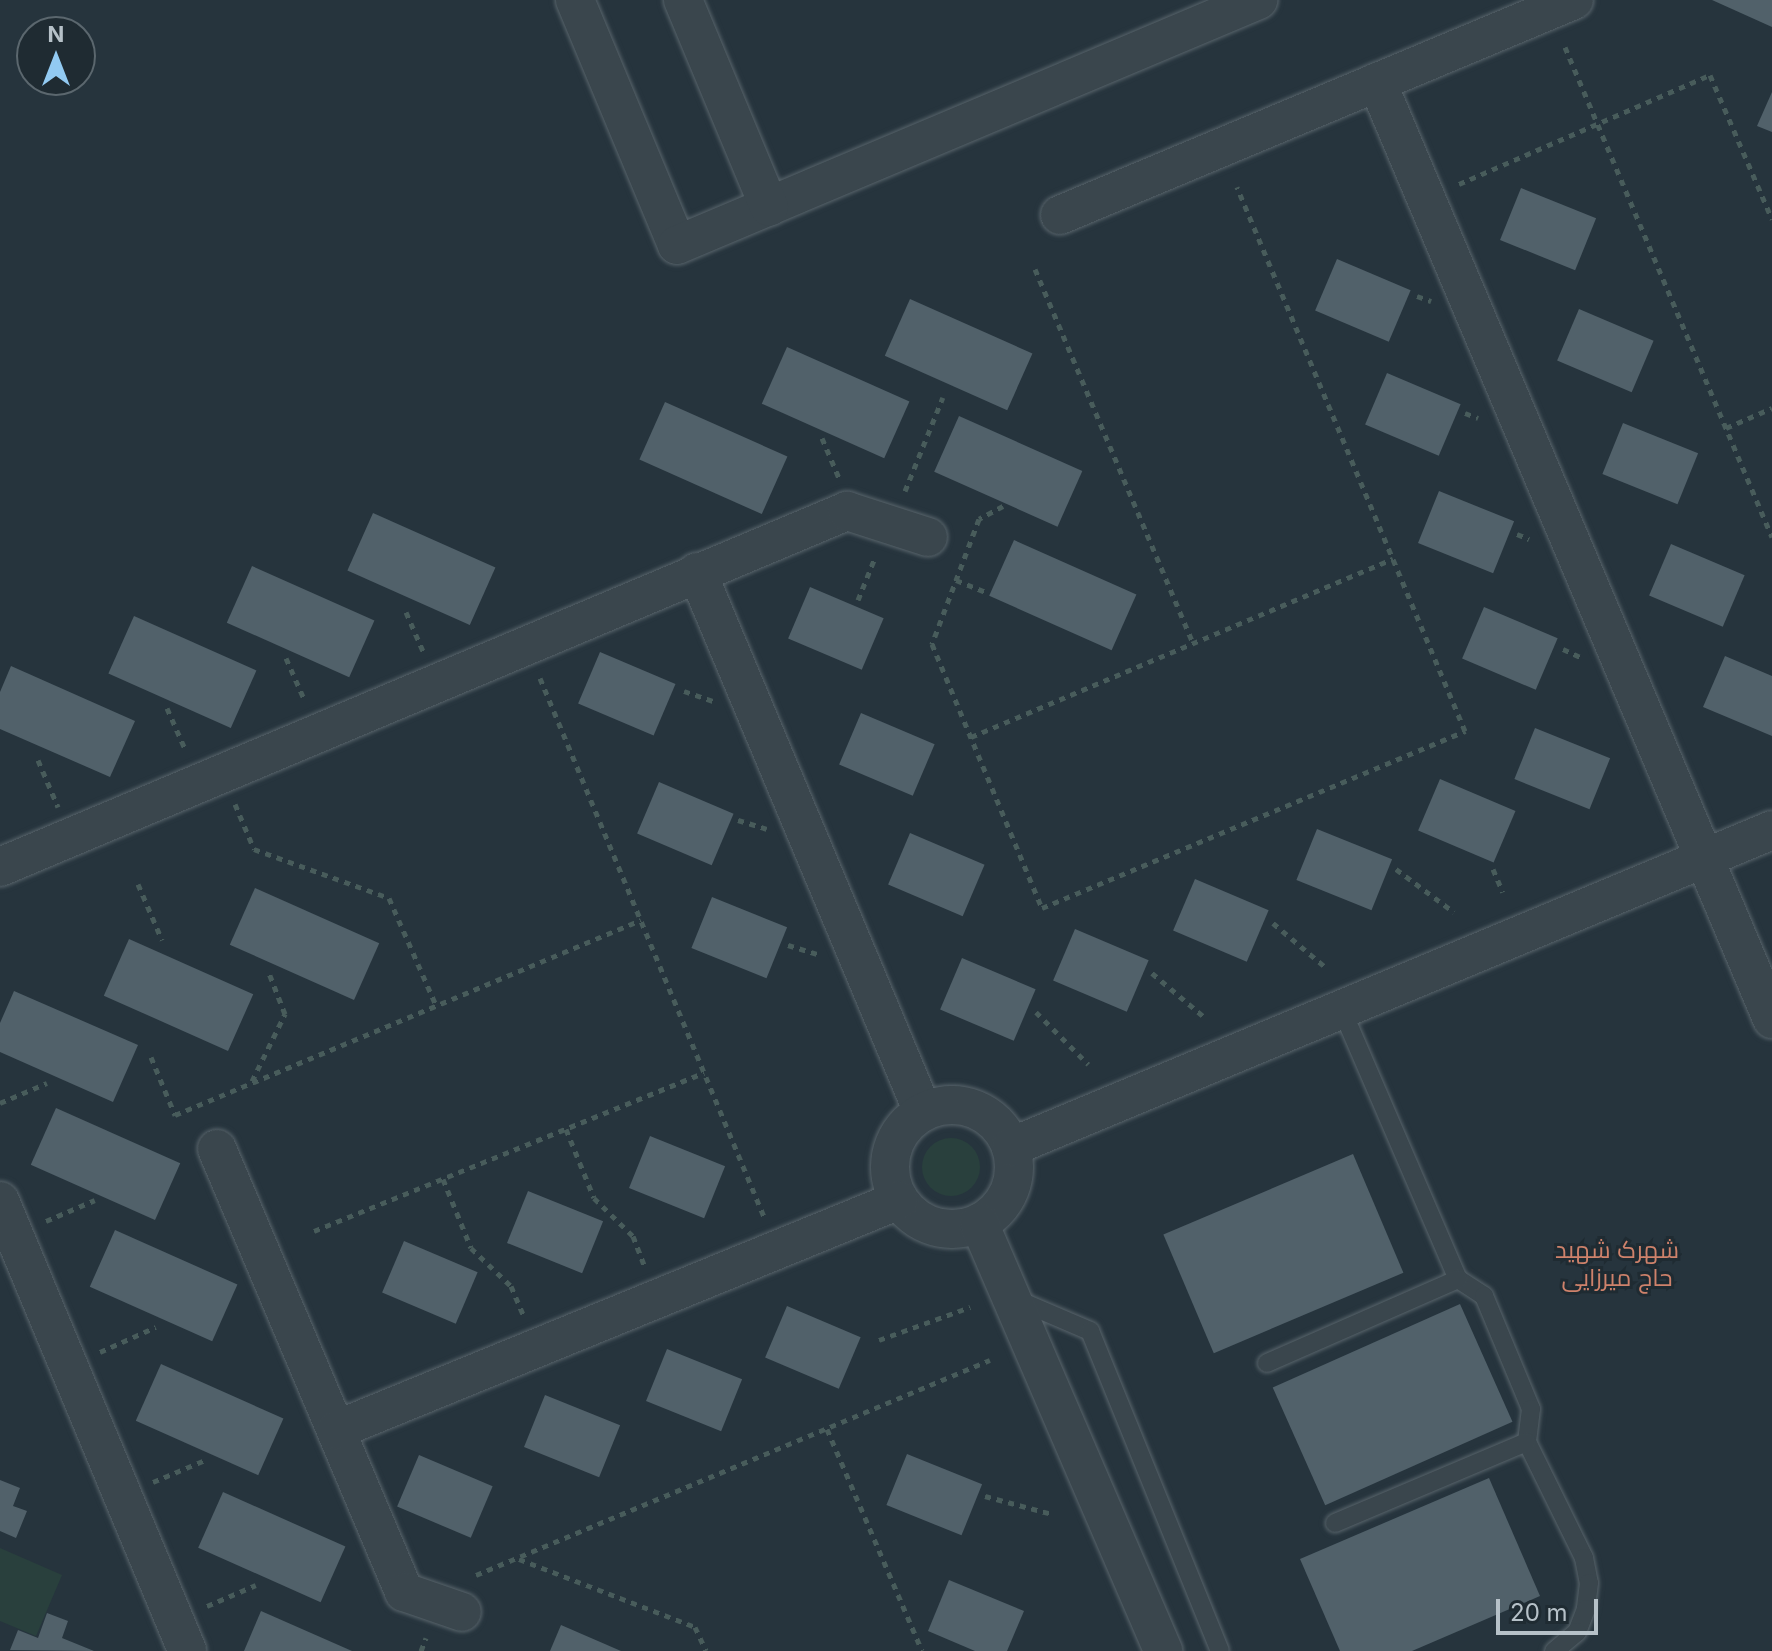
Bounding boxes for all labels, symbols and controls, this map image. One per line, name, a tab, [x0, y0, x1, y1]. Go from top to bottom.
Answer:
north arrow	[16, 16, 96, 96]
text: N	[48, 21, 64, 47]
district label: شهرک شهید حاج میرزایی	[1555, 1236, 1679, 1292]
scale bar	[1500, 1583, 1602, 1633]
text: 20 m	[1510, 1598, 1568, 1627]

